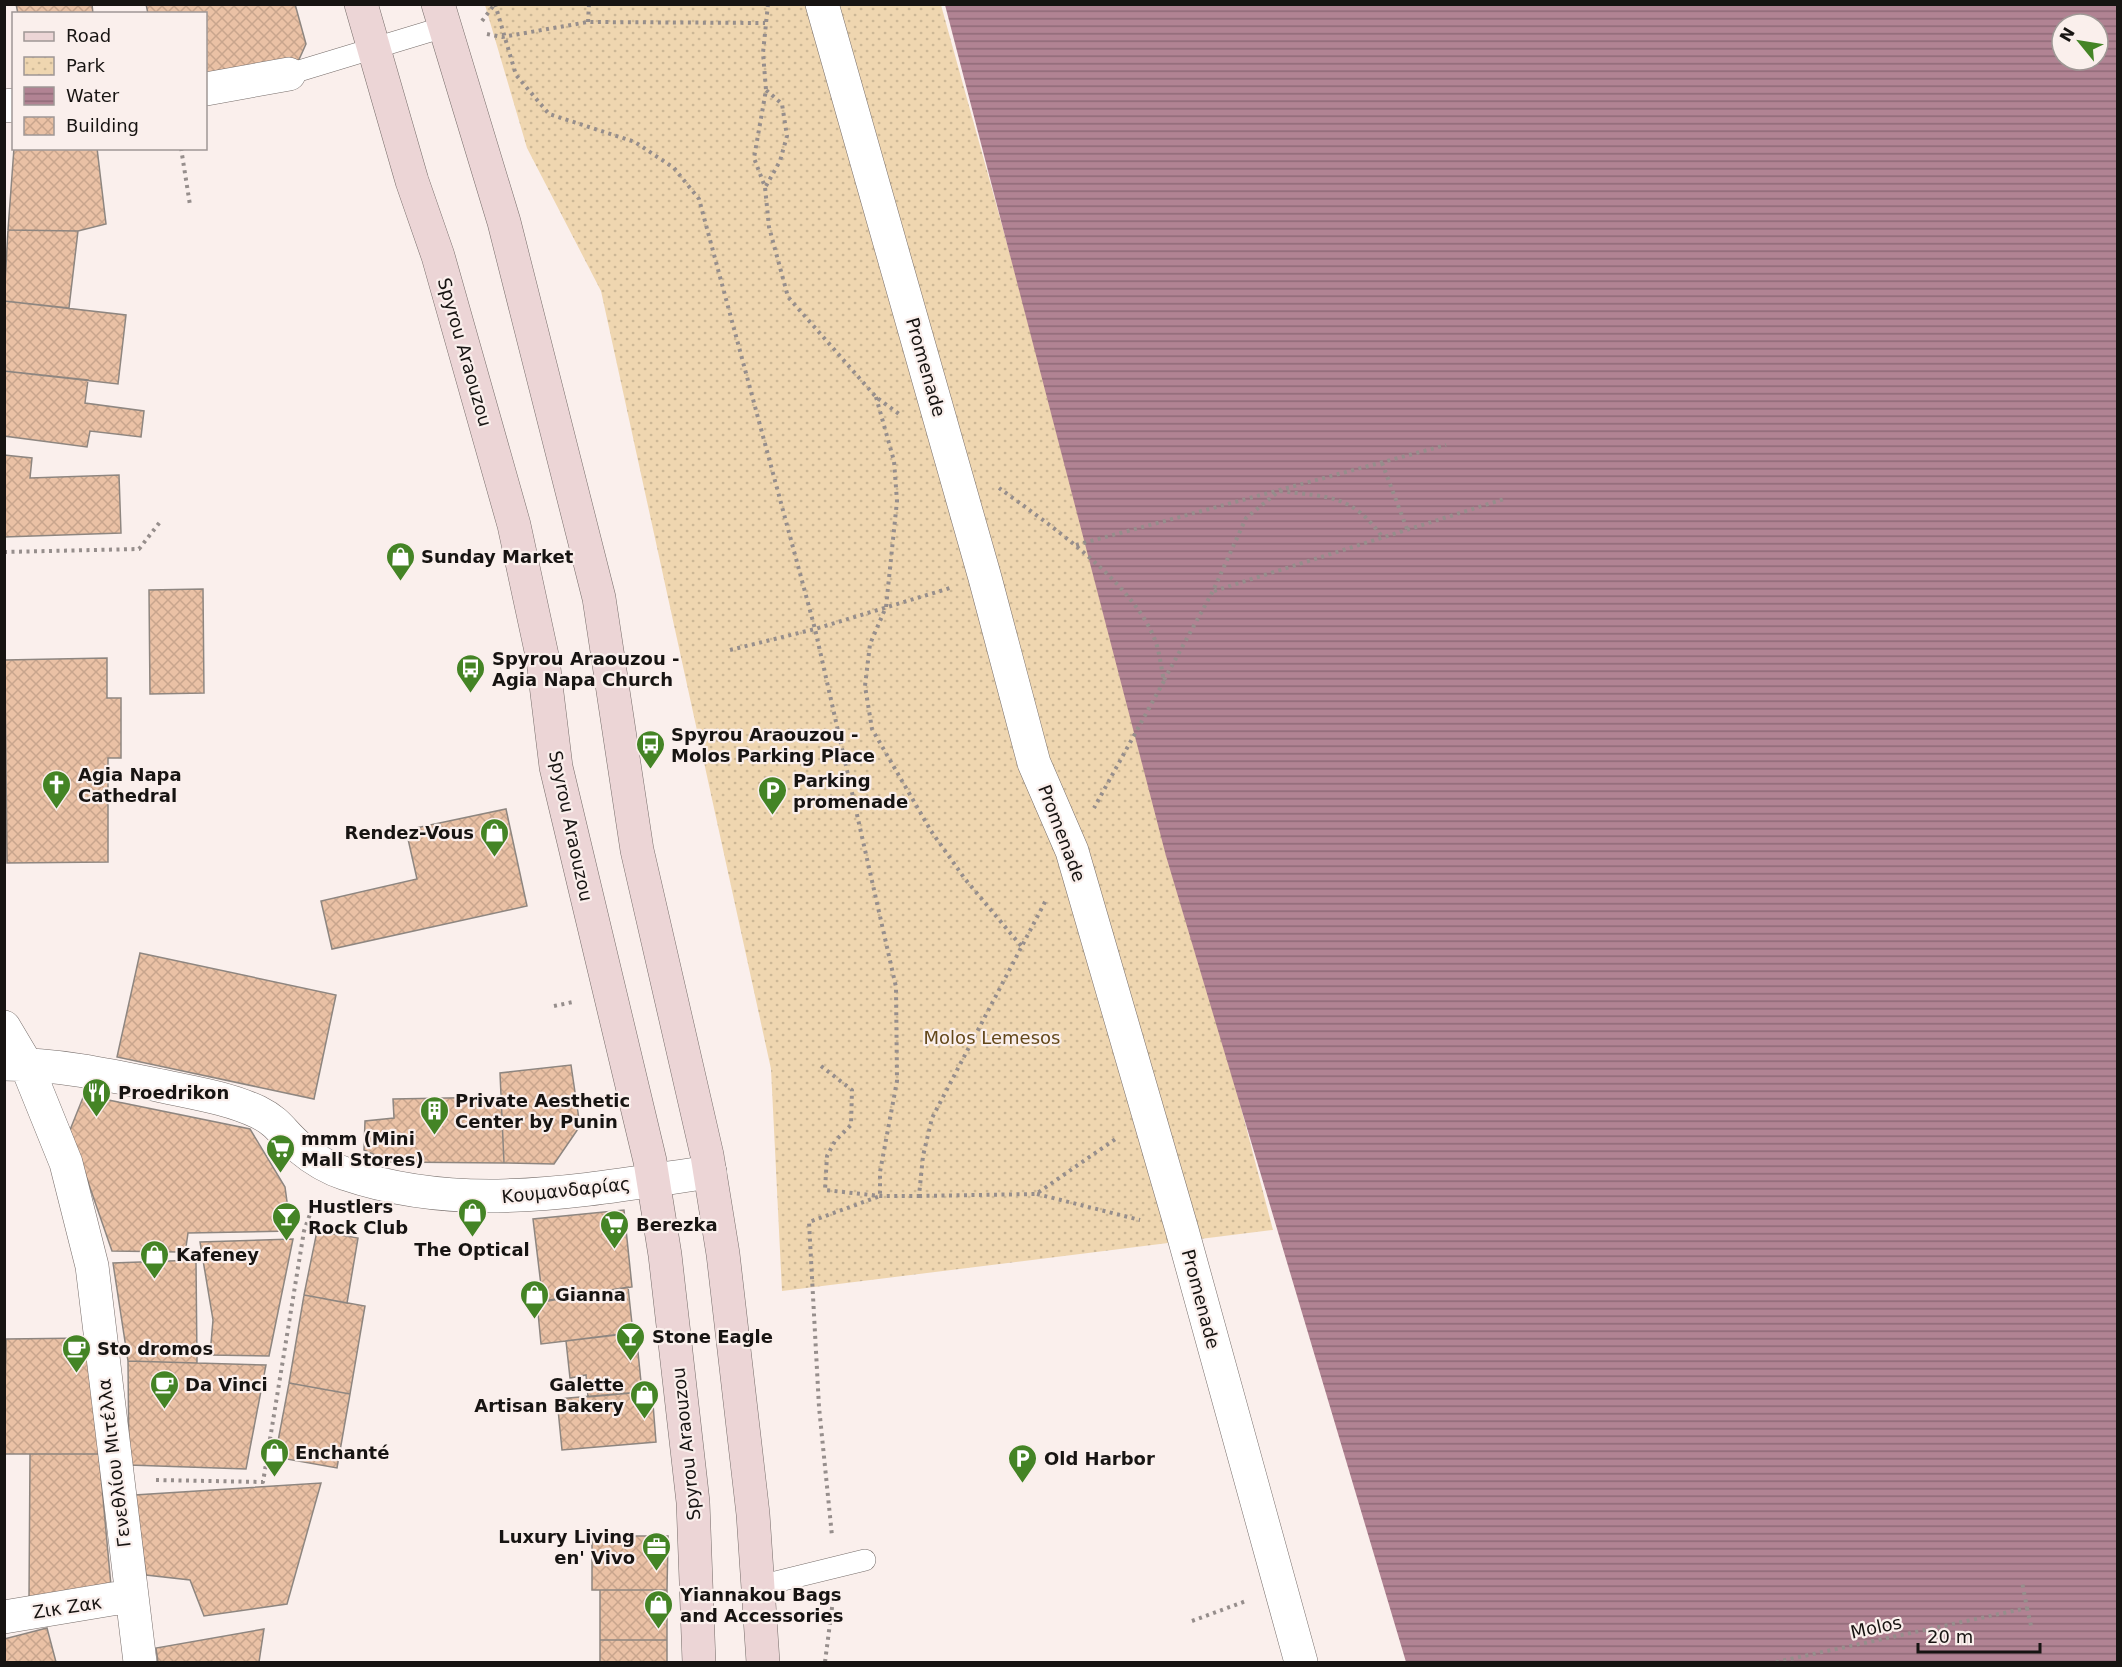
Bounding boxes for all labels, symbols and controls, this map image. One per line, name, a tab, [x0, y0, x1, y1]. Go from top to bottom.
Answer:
legend	[12, 12, 207, 150]
north arrow	[2050, 12, 2110, 72]
text: N	[2056, 24, 2079, 45]
text: Road	[66, 25, 111, 46]
text: Park	[66, 55, 105, 76]
text: Water	[66, 85, 120, 106]
text: Building	[66, 115, 139, 136]
street label: Spyrou Araouzou	[434, 275, 496, 429]
street label: Promenade	[902, 315, 950, 419]
shop icon: Sunday Market	[384, 540, 416, 582]
place label: Sunday Market	[421, 546, 574, 567]
place label: Spyrou Araouzou - Agia Napa Church	[492, 648, 679, 690]
bus stop icon: Spyrou Araouzou - Agia Napa Church	[455, 652, 487, 694]
place label: Spyrou Araouzou - Molos Parking Place	[671, 724, 875, 766]
bus stop icon: Spyrou Araouzou - Molos Parking Place	[634, 728, 666, 770]
street label: Spyrou Araouzou	[545, 749, 597, 903]
place label: Agia Napa Cathedral	[78, 764, 182, 806]
church icon: Agia Napa Cathedral	[41, 768, 73, 810]
place label: Parking promenade	[793, 770, 908, 812]
parking icon: Parking promenade	[756, 774, 788, 816]
street label: Promenade	[1034, 782, 1090, 884]
shop icon: Rendez-Vous	[479, 816, 511, 858]
place label: Rendez-Vous	[345, 822, 474, 843]
park label: Molos Lemesos	[924, 1027, 1060, 1048]
restaurant icon: Proedrikon	[81, 1076, 113, 1118]
place label: Proedrikon	[118, 1082, 229, 1103]
place label: Private Aesthetic Center by Punin	[455, 1090, 630, 1132]
building icon: Private Aesthetic Center by Punin	[418, 1094, 450, 1136]
place label: mmm (Mini Mall Stores)	[301, 1128, 424, 1170]
supermarket icon: mmm (Mini Mall Stores)	[264, 1132, 296, 1174]
street label: Κουμανδαρίας	[501, 1173, 631, 1207]
place label: Hustlers Rock Club	[308, 1196, 408, 1238]
shop icon: The Optical	[456, 1196, 488, 1238]
bar icon: Hustlers Rock Club	[271, 1200, 303, 1242]
supermarket icon: Berezka	[599, 1208, 631, 1250]
place label: Berezka	[636, 1214, 718, 1235]
shop icon: Kafeney	[139, 1238, 171, 1280]
place label: The Optical	[414, 1239, 530, 1260]
place label: Kafeney	[176, 1244, 259, 1265]
street label: Promenade	[1178, 1247, 1224, 1351]
shop icon: Gianna	[518, 1278, 550, 1320]
place label: Gianna	[555, 1284, 626, 1305]
bar icon: Stone Eagle	[615, 1320, 647, 1362]
place label: Stone Eagle	[652, 1326, 773, 1347]
cafe icon: Sto dromos	[60, 1332, 92, 1374]
place label: Sto dromos	[97, 1338, 213, 1359]
street label: Spyrou Araouzou	[668, 1366, 704, 1522]
cafe icon: Da Vinci	[148, 1368, 180, 1410]
place label: Da Vinci	[185, 1374, 268, 1395]
place label: Galette Artisan Bakery	[474, 1374, 624, 1416]
street label: Γενεθλίου Μιτέλλα	[93, 1377, 135, 1549]
shop icon: Galette Artisan Bakery	[629, 1378, 661, 1420]
shop icon: Enchanté	[258, 1436, 290, 1478]
place label: Enchanté	[295, 1442, 389, 1463]
parking icon: Old Harbor	[1007, 1442, 1039, 1484]
place label: Old Harbor	[1044, 1448, 1155, 1469]
place label: Luxury Living en' Vivo	[498, 1526, 635, 1568]
office icon: Luxury Living en' Vivo	[640, 1530, 672, 1572]
place label: Yiannakou Bags and Accessories	[679, 1584, 843, 1626]
shop icon: Yiannakou Bags and Accessories	[643, 1588, 675, 1630]
street label: Ζικ Ζακ	[31, 1591, 103, 1623]
street label: Molos	[1848, 1611, 1904, 1643]
scale bar	[1918, 1616, 2040, 1654]
text: 20 m	[1927, 1626, 1973, 1647]

